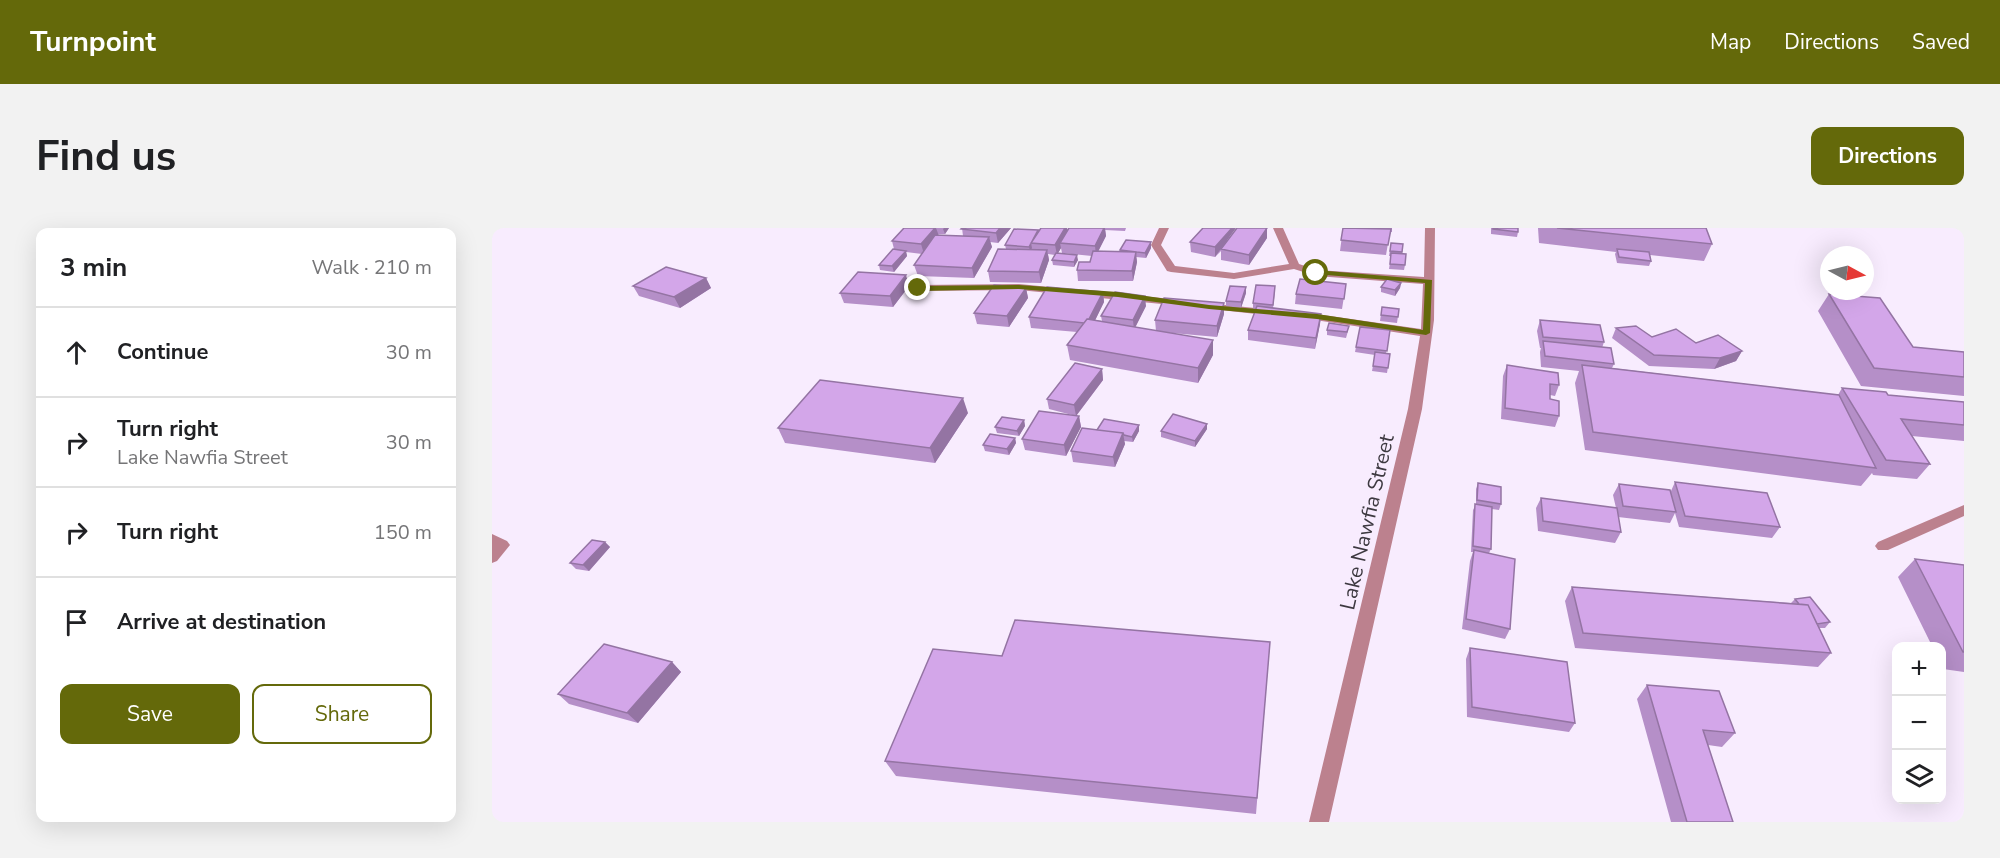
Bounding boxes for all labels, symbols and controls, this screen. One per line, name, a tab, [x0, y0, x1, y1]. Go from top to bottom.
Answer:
text: Turnpoint	[30, 23, 156, 61]
text: Map	[1710, 28, 1751, 56]
text: Directions	[1784, 28, 1879, 56]
text: Saved	[1912, 28, 1970, 56]
button: Directions	[1811, 127, 1964, 185]
text: Find us	[36, 128, 176, 185]
north arrow	[1820, 246, 1874, 300]
text: 3 min	[60, 250, 127, 285]
text: Walk · 210 m	[312, 254, 432, 281]
route start	[1302, 259, 1328, 285]
route end	[904, 274, 930, 300]
icon: ahead	[60, 336, 93, 369]
text: Continue	[117, 337, 208, 367]
text: 30 m	[386, 339, 432, 366]
text: Turn right	[117, 414, 218, 444]
icon: right	[60, 426, 93, 459]
text: 30 m	[386, 429, 432, 456]
street label: Lake Nawfia Street	[1333, 431, 1401, 612]
text: Lake Nawfia Street	[117, 444, 288, 471]
icon: right	[60, 516, 93, 549]
text: Turn right	[117, 517, 218, 547]
text: 150 m	[374, 519, 432, 546]
icon: arrive	[60, 606, 93, 639]
text: Arrive at destination	[117, 607, 326, 637]
map controls	[1892, 642, 1946, 804]
button: +	[1892, 642, 1946, 696]
button: Save	[60, 684, 240, 744]
button: Share	[252, 684, 432, 744]
button: −	[1892, 696, 1946, 750]
button: layers	[1892, 750, 1946, 804]

